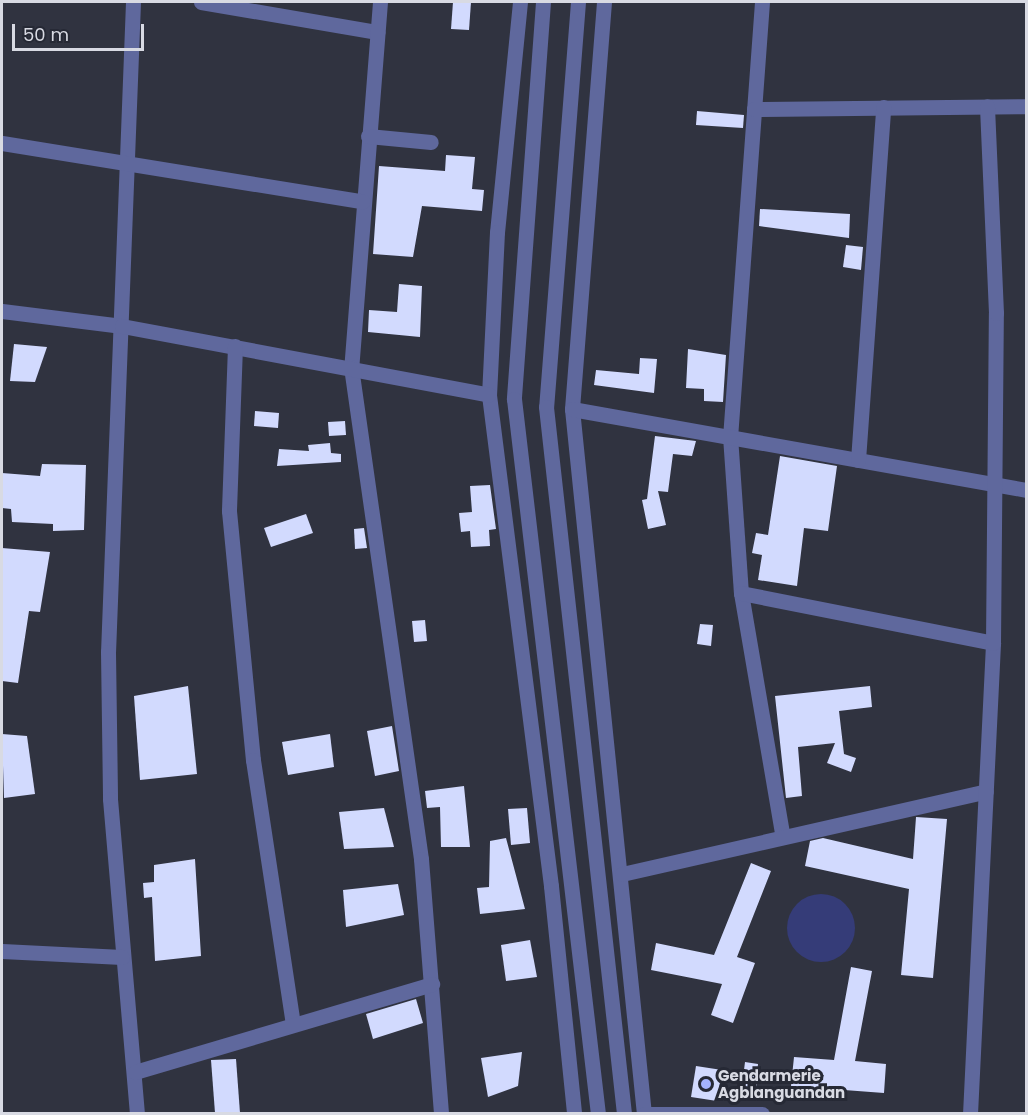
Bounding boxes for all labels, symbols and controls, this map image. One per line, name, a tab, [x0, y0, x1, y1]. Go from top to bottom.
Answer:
scale bar	[15, 12, 147, 50]
text: 50 m	[23, 22, 69, 47]
place label: Gendarmerie Agblanguandan	[718, 1066, 845, 1101]
marker: Gendarmerie Agblanguandan	[699, 1077, 713, 1091]

